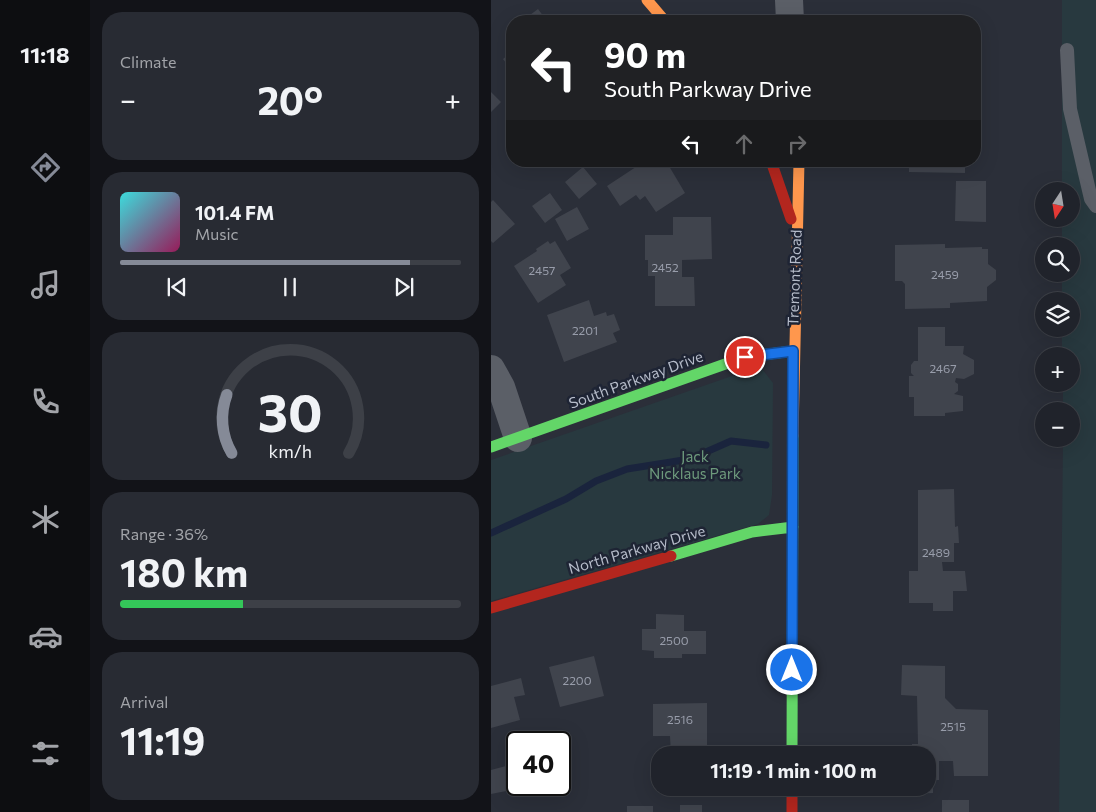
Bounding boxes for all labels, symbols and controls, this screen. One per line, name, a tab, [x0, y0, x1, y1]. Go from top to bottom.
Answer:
text: 90 m	[604, 32, 686, 75]
icon: left	[521, 35, 586, 100]
text: 11:18	[20, 41, 70, 68]
text: Climate	[120, 52, 176, 71]
text: South Parkway Drive	[604, 75, 812, 102]
text: 20°	[257, 76, 323, 123]
text: −	[120, 82, 136, 116]
text: +	[445, 82, 461, 116]
icon: left	[677, 130, 705, 158]
icon: ahead	[730, 130, 758, 158]
icon: right	[783, 130, 811, 158]
icon: directions	[28, 150, 63, 185]
north arrow	[1035, 182, 1080, 228]
map controls	[1035, 182, 1080, 447]
text: 101.4 FM	[195, 201, 274, 224]
text: Music	[195, 224, 239, 243]
street label: Tremont Road	[783, 229, 805, 327]
button: search	[1035, 237, 1080, 282]
house number: 2452	[651, 260, 679, 274]
house number: 2457	[529, 263, 555, 277]
icon: music	[28, 267, 63, 302]
house number: 2459	[931, 267, 959, 281]
icon: previous	[163, 273, 191, 301]
icon: pause	[276, 273, 304, 301]
icon: next	[390, 273, 418, 301]
button: layers	[1035, 292, 1080, 337]
house number: 2201	[572, 323, 598, 337]
pin	[724, 336, 766, 378]
icon: arrive	[731, 343, 759, 371]
street label: South Parkway Drive	[566, 346, 705, 412]
button: +	[1035, 347, 1080, 392]
house number: 2467	[929, 361, 957, 375]
text: 30	[258, 379, 323, 443]
icon: phone	[28, 384, 63, 419]
button: −	[1035, 402, 1080, 447]
text: km/h	[269, 440, 312, 462]
park label: Jack Nicklaus Park	[649, 447, 741, 482]
icon: climate	[28, 502, 63, 537]
street label: North Parkway Drive	[566, 521, 707, 577]
text: Range · 36%	[120, 524, 208, 543]
house number: 2489	[922, 545, 950, 559]
text: 180 km	[120, 548, 248, 595]
icon: car	[28, 619, 63, 654]
house number: 2500	[659, 633, 689, 647]
position arrow	[765, 643, 817, 695]
house number: 2200	[563, 673, 592, 687]
text: Arrival	[120, 692, 168, 711]
house number: 2516	[667, 712, 693, 726]
text: 11:19	[120, 716, 205, 763]
house number: 2515	[940, 719, 966, 733]
speed limit sign: 40	[506, 731, 571, 796]
icon: filters	[28, 736, 63, 771]
text: 11:19 · 1 min · 100 m	[710, 759, 877, 782]

